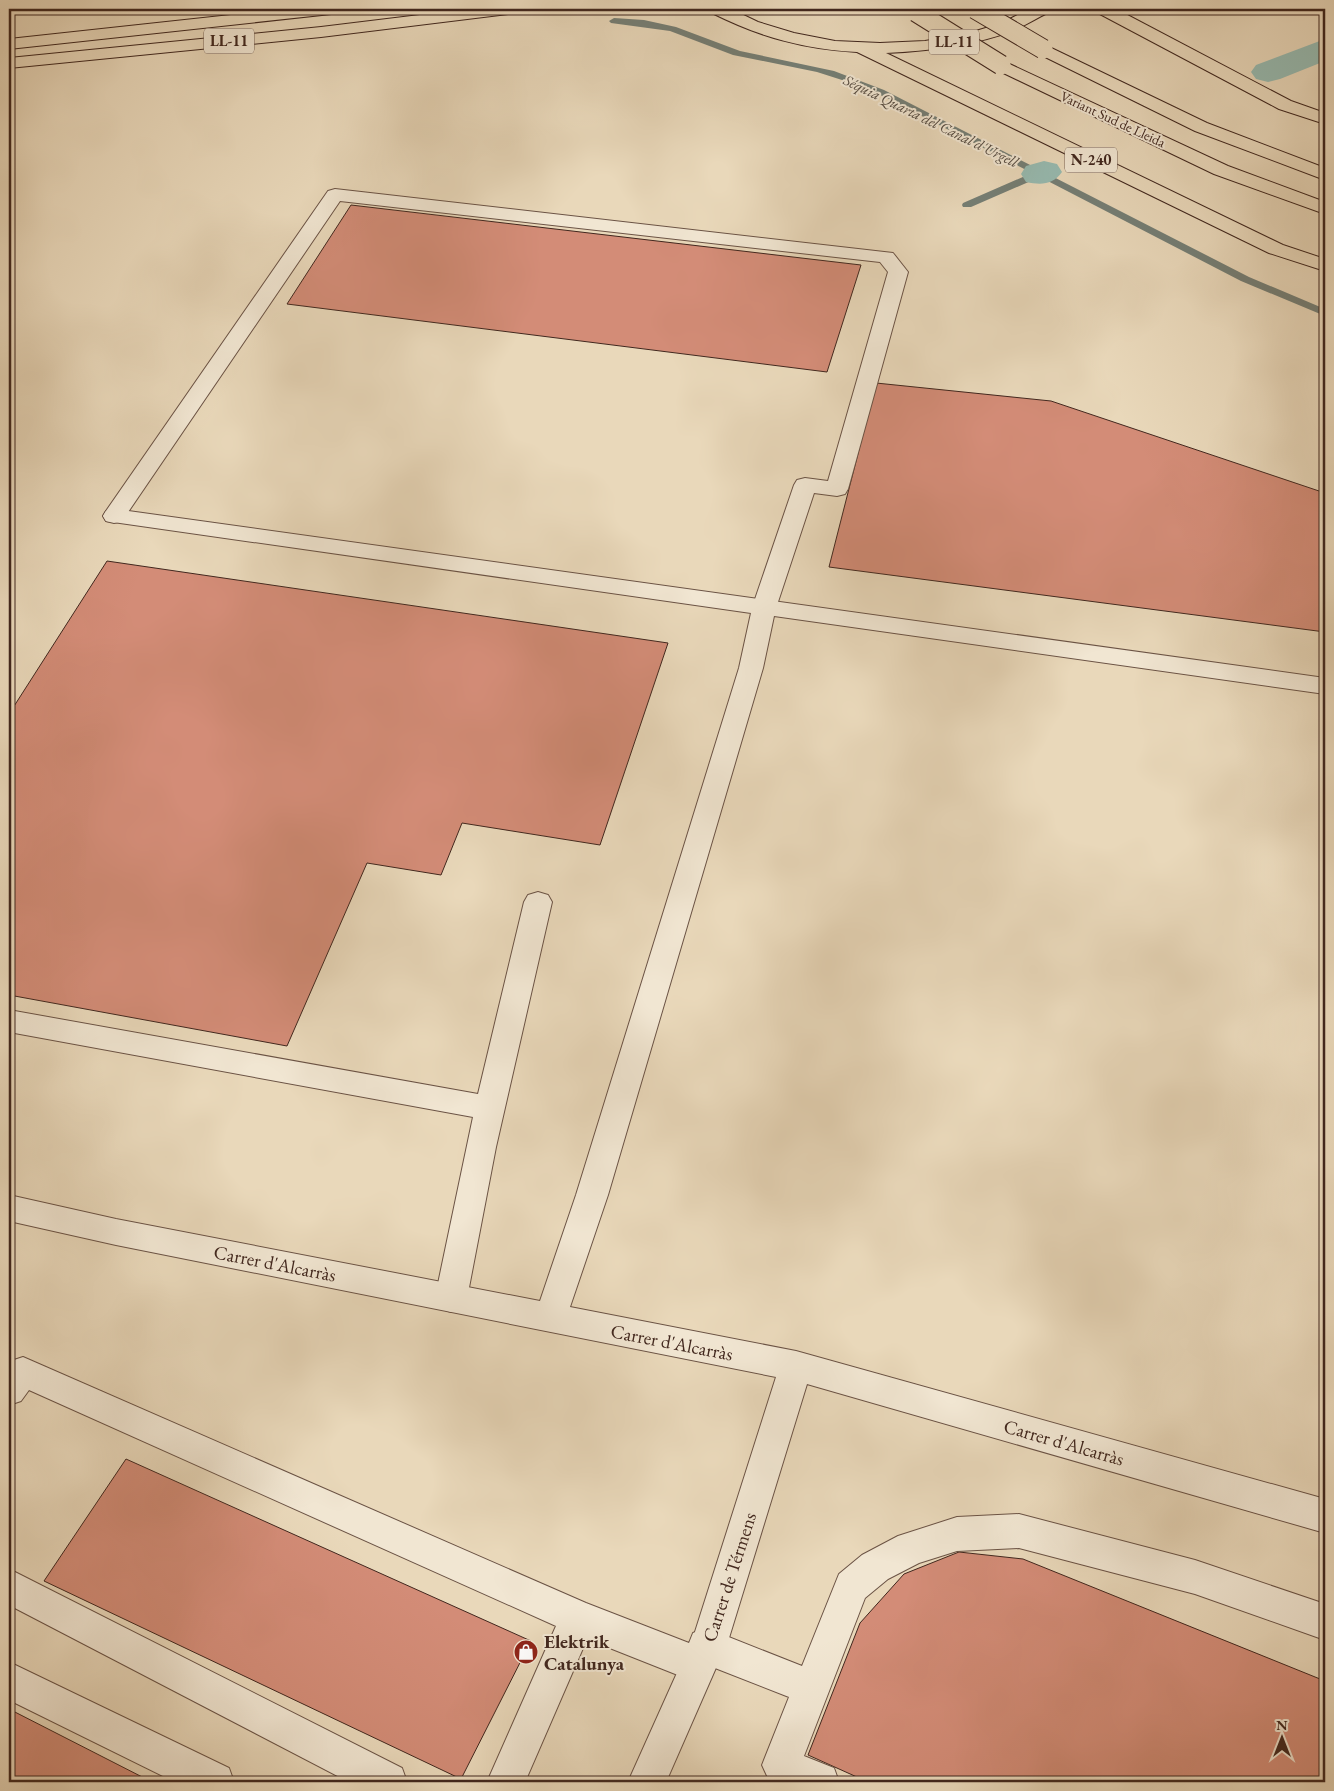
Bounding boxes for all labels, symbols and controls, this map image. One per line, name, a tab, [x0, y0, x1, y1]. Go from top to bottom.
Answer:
road number: LL-11	[204, 28, 254, 54]
road number: LL-11	[929, 30, 979, 54]
water label: Séquia Quarta del Canal d'Urgell	[839, 69, 1022, 172]
street label: Variant Sud de Lleida	[1057, 87, 1169, 151]
road number: N-240	[1065, 148, 1117, 172]
street label: Carrer d'Alcarràs	[212, 1239, 338, 1288]
street label: Carrer d'Alcarràs	[609, 1318, 735, 1367]
street label: Carrer d'Alcarràs	[1001, 1413, 1127, 1472]
street label: Carrer de Térmens	[697, 1509, 762, 1645]
place label: Elektrik Catalunya	[544, 1629, 625, 1676]
shop icon: Elektrik Catalunya	[513, 1639, 539, 1665]
north arrow	[1256, 1714, 1306, 1764]
text: N	[1276, 1716, 1288, 1734]

